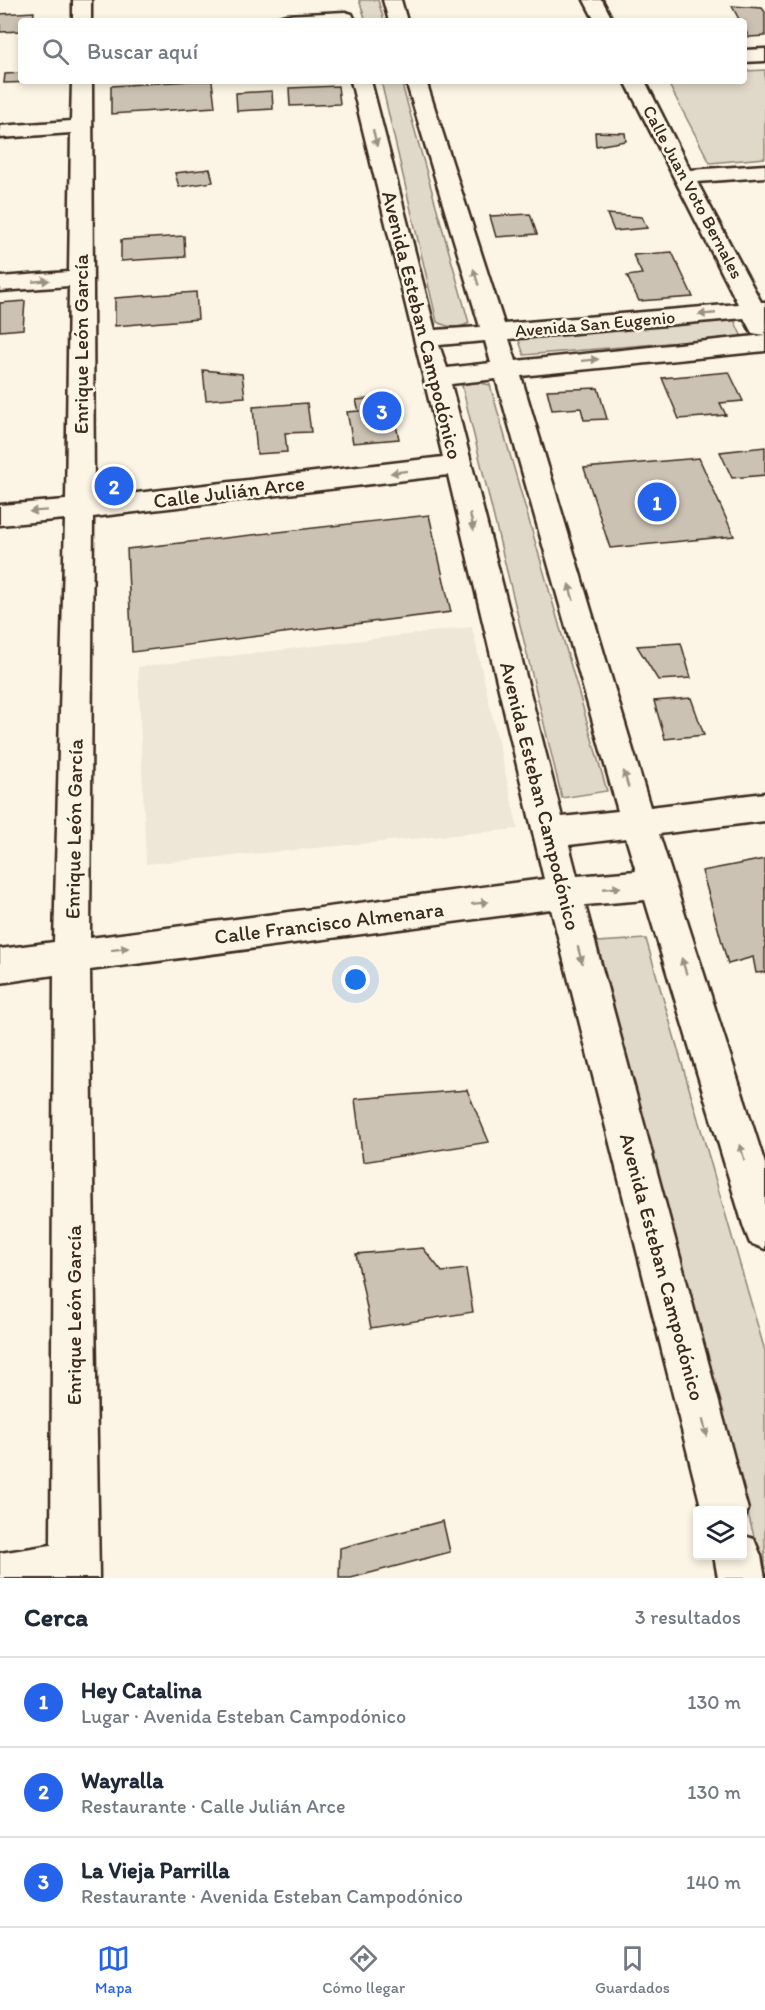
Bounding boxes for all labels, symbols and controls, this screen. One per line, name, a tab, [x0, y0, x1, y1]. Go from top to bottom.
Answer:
search box	[18, 18, 747, 84]
icon: search	[39, 35, 72, 68]
text: Buscar aquí	[87, 38, 198, 65]
street label: Calle Juan Voto Bernales	[638, 102, 748, 282]
one-way arrow	[371, 129, 380, 147]
street label: Avenida Esteban Campodónico	[377, 188, 468, 462]
street label: Enrique León García	[68, 254, 93, 434]
one-way arrow	[471, 268, 480, 286]
one-way arrow	[31, 276, 50, 286]
street label: Avenida San Eugenio	[514, 306, 676, 342]
one-way arrow	[697, 309, 716, 319]
one-way arrow	[581, 355, 600, 365]
pin: 3	[362, 388, 401, 434]
pin: 2	[94, 464, 134, 508]
one-way arrow	[390, 467, 409, 477]
street label: Calle Julián Arce	[152, 470, 306, 513]
pin: 1	[638, 480, 676, 524]
one-way arrow	[29, 506, 48, 516]
one-way arrow	[467, 513, 477, 531]
one-way arrow	[566, 583, 575, 601]
street label: Avenida Esteban Campodónico	[495, 659, 586, 933]
street label: Enrique León García	[59, 738, 88, 919]
one-way arrow	[621, 770, 630, 788]
one-way arrow	[602, 883, 621, 893]
street label: Calle Francisco Almenara	[213, 896, 445, 949]
one-way arrow	[471, 898, 490, 908]
one-way arrow	[111, 945, 130, 954]
one-way arrow	[576, 946, 586, 965]
one-way arrow	[679, 956, 688, 974]
your location	[341, 965, 370, 994]
street label: Avenida Esteban Campodónico	[615, 1130, 710, 1403]
one-way arrow	[736, 1143, 746, 1161]
street label: Enrique León García	[61, 1225, 86, 1405]
one-way arrow	[700, 1419, 710, 1438]
map controls	[693, 1506, 747, 1560]
button: layers	[693, 1506, 747, 1560]
text: Cerca	[24, 1601, 88, 1633]
text: 3 resultados	[635, 1605, 741, 1629]
text: Hey Catalina	[81, 1677, 202, 1704]
text: 1	[39, 1690, 48, 1714]
text: 130 m	[687, 1690, 741, 1714]
text: Lugar · Avenida Esteban Campodónico	[81, 1704, 406, 1728]
text: Wayralla	[81, 1767, 164, 1794]
text: 2	[38, 1780, 49, 1804]
text: 130 m	[687, 1780, 741, 1804]
text: Restaurante · Calle Julián Arce	[81, 1794, 345, 1818]
text: La Vieja Parrilla	[81, 1857, 230, 1884]
text: 3	[38, 1870, 49, 1894]
text: 140 m	[686, 1870, 741, 1894]
text: Restaurante · Avenida Esteban Campodónico	[81, 1884, 463, 1908]
tab: Mapa	[95, 1942, 132, 1997]
tab: Cómo llegar	[322, 1942, 405, 1997]
tab: Guardados	[595, 1942, 670, 1997]

